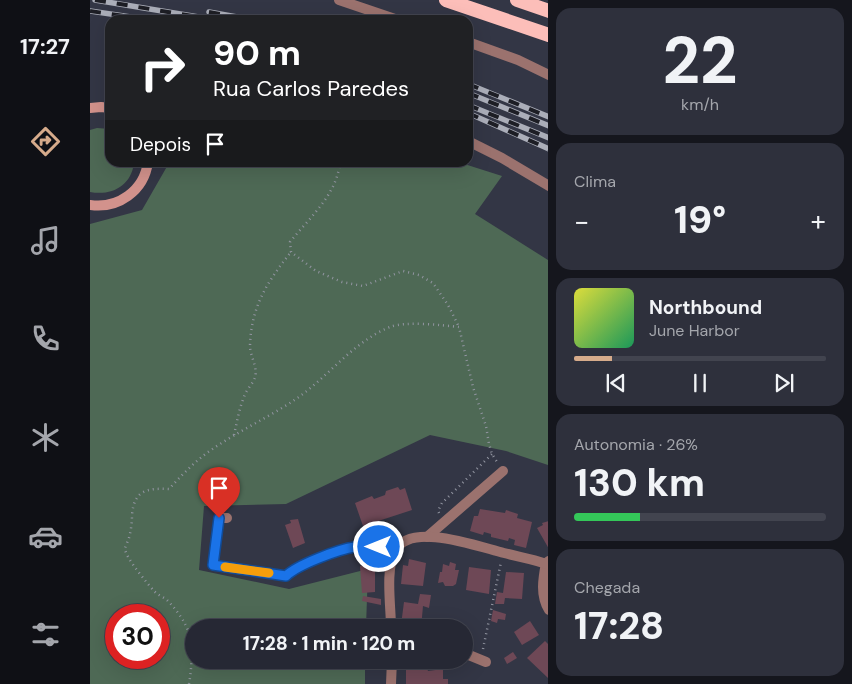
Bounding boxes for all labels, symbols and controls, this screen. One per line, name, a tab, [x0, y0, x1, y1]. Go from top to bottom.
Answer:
text: 22	[662, 19, 738, 103]
text: 90 m	[213, 30, 301, 76]
text: 17:27	[20, 32, 70, 61]
icon: right	[130, 35, 195, 100]
text: Rua Carlos Paredes	[213, 74, 409, 103]
text: km/h	[681, 94, 719, 115]
icon: directions	[28, 124, 63, 159]
icon: arrive	[201, 130, 229, 158]
text: Depois	[130, 132, 191, 157]
text: Clima	[574, 171, 616, 192]
text: 19°	[674, 195, 726, 245]
text: −	[574, 203, 589, 240]
text: +	[811, 203, 826, 240]
icon: music	[28, 223, 63, 258]
text: Northbound	[649, 295, 762, 320]
text: June Harbor	[649, 320, 740, 341]
icon: phone	[28, 321, 63, 356]
icon: previous	[602, 369, 630, 397]
icon: pause	[686, 369, 714, 397]
icon: next	[770, 369, 798, 397]
icon: climate	[28, 420, 63, 455]
text: Autonomia · 26%	[574, 434, 698, 455]
text: 130 km	[574, 458, 705, 508]
pin	[198, 467, 240, 518]
icon: arrive	[205, 474, 233, 502]
icon: car	[28, 519, 63, 554]
position arrow	[352, 520, 404, 572]
text: Chegada	[574, 577, 640, 598]
text: 17:28	[574, 601, 664, 651]
speed limit sign: 30	[105, 604, 170, 669]
icon: filters	[28, 617, 63, 652]
text: 17:28 · 1 min · 120 m	[243, 631, 415, 656]

